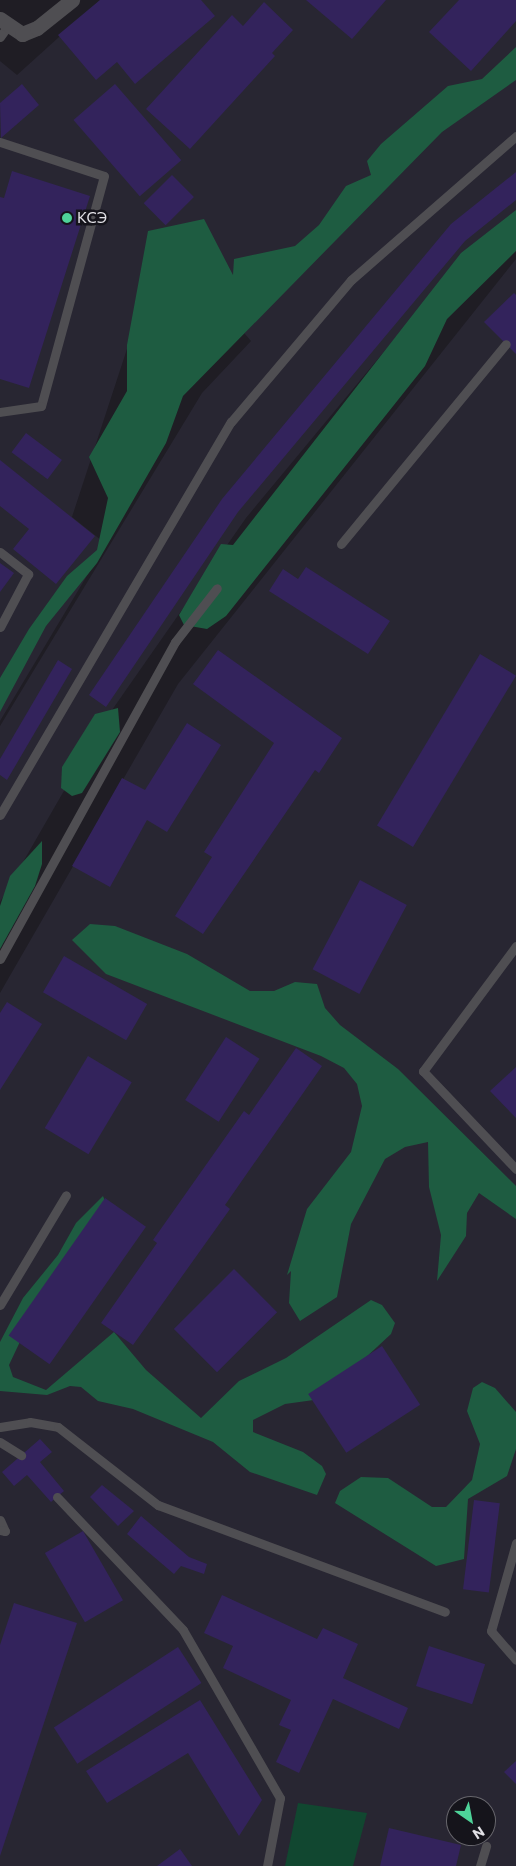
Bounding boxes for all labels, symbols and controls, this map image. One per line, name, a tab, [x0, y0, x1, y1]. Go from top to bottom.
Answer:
place label: КСЭ	[77, 209, 107, 227]
marker: КСЭ	[61, 212, 73, 224]
north arrow	[446, 1796, 496, 1846]
text: N	[470, 1823, 488, 1843]

